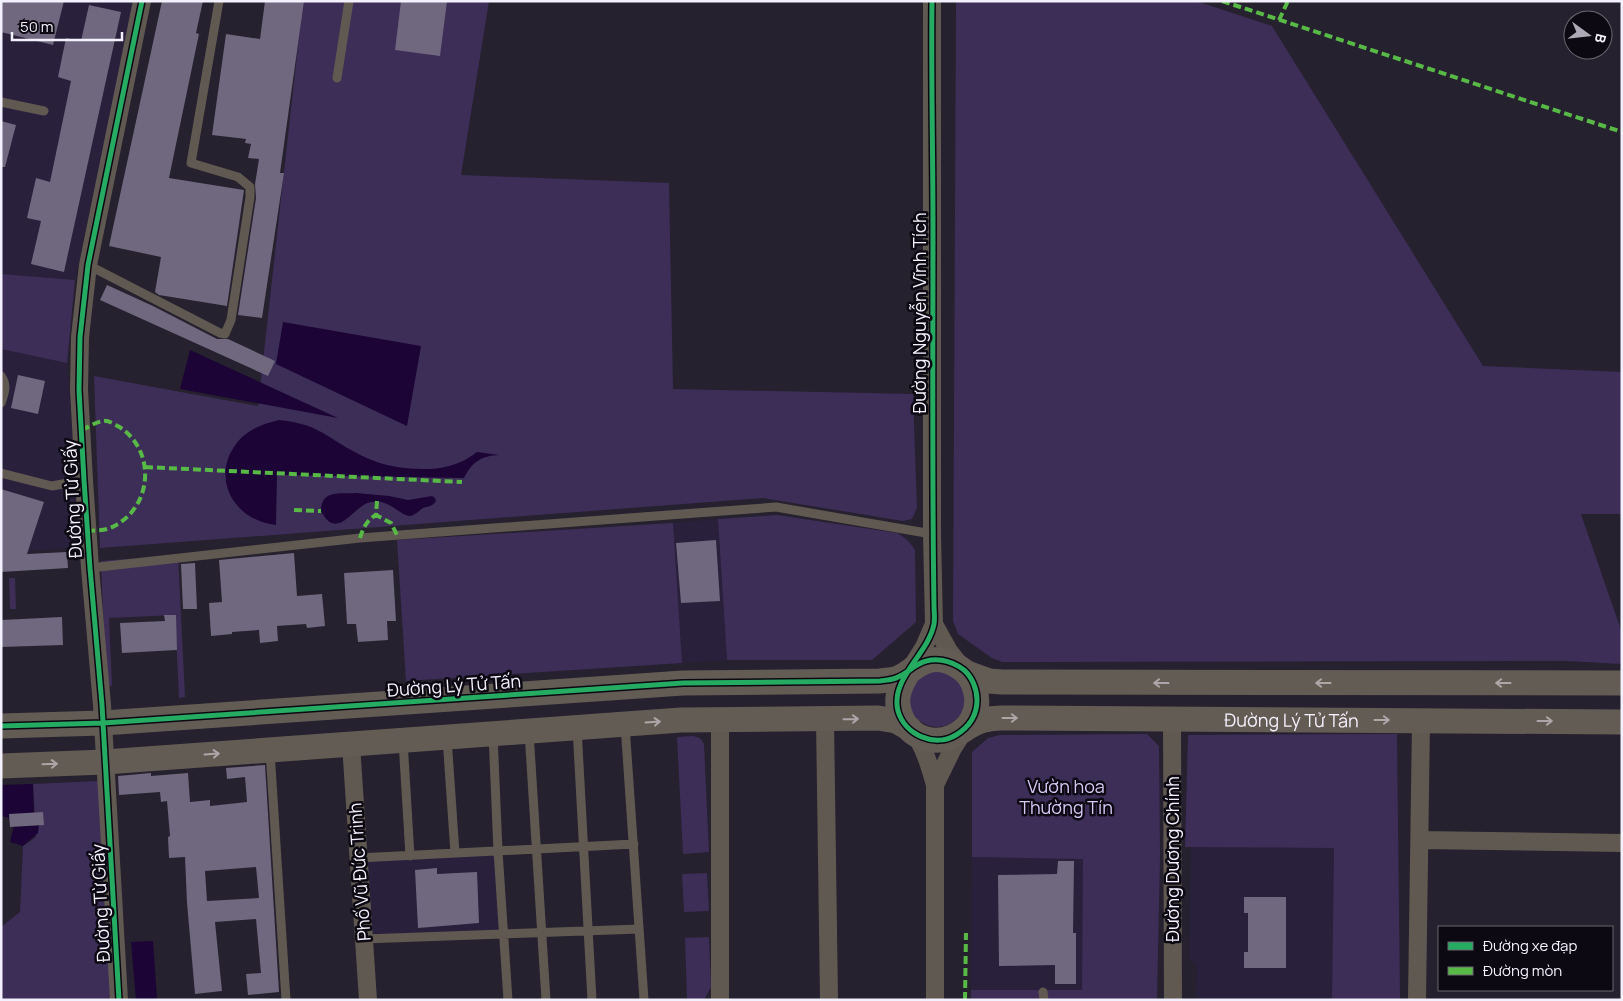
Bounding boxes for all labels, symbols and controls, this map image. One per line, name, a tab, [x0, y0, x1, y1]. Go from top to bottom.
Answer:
scale bar	[12, 10, 122, 42]
north arrow	[1563, 10, 1613, 60]
text: 50 m	[20, 16, 54, 37]
text: B	[1591, 32, 1611, 45]
street label: Đường Nguyễn Vĩnh Tích	[907, 212, 931, 414]
street label: Đường Từ Giấy	[57, 439, 87, 559]
street label: Đường Lý Tử Tấn	[386, 668, 522, 702]
one-way arrow	[1153, 678, 1169, 688]
one-way arrow	[1315, 678, 1332, 688]
one-way arrow	[1495, 678, 1512, 688]
street label: Đường Lý Tử Tấn	[1224, 707, 1359, 732]
one-way arrow	[1002, 713, 1018, 723]
one-way arrow	[843, 714, 859, 723]
one-way arrow	[1374, 715, 1390, 725]
one-way arrow	[1537, 717, 1553, 726]
one-way arrow	[645, 718, 661, 727]
one-way arrow	[204, 750, 220, 759]
one-way arrow	[42, 760, 58, 769]
park label: Vườn hoa Thường Tín	[1019, 774, 1113, 819]
street label: Đường Dương Chính	[1160, 776, 1184, 942]
street label: Phố Vũ Đức Trinh	[342, 802, 376, 942]
street label: Đường Từ Giấy	[85, 843, 115, 963]
legend	[1438, 926, 1613, 991]
text: Đường xe đạp	[1483, 935, 1577, 956]
text: Đường mòn	[1483, 960, 1562, 981]

